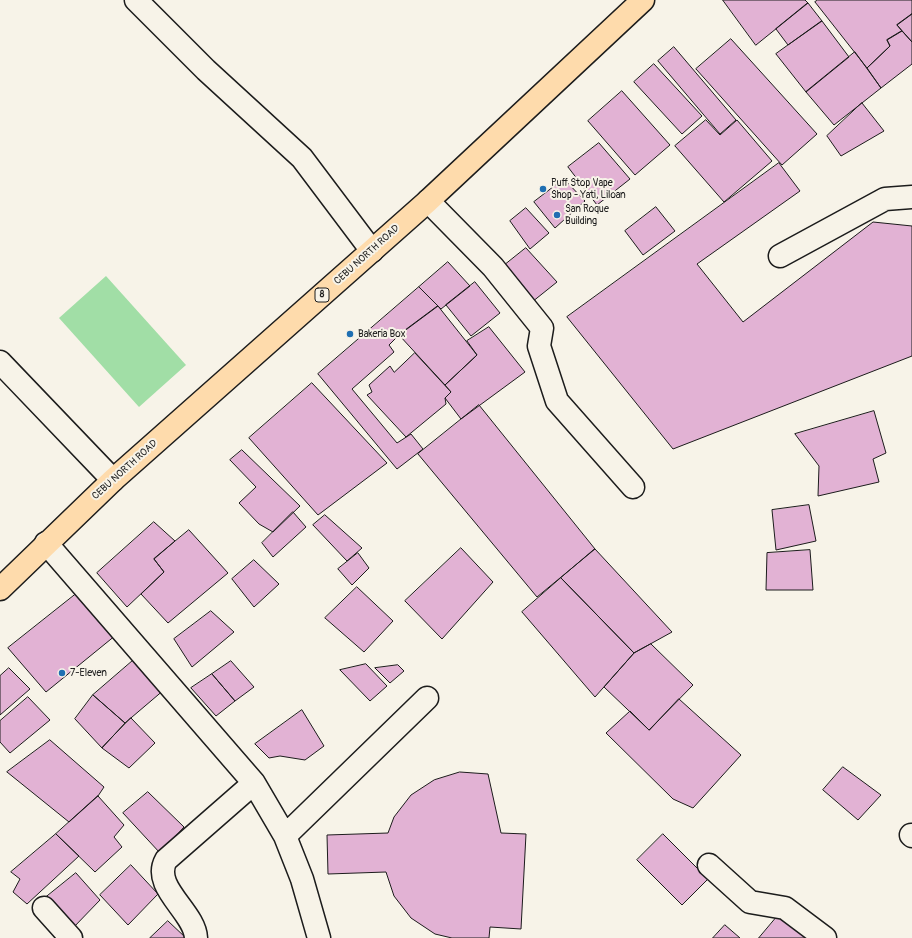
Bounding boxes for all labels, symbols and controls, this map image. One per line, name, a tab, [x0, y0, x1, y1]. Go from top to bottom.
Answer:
place label: Puff Stop Vape Shop - Yati, Liloan	[551, 177, 626, 200]
marker: Puff Stop Vape Shop - Yati, Liloan	[538, 184, 548, 194]
place label: San Roque Building	[565, 203, 609, 226]
marker: San Roque Building	[552, 210, 562, 220]
street label: CEBU NORTH ROAD	[332, 223, 402, 287]
road number: 8	[315, 288, 329, 302]
place label: Bakeria Box	[358, 328, 406, 340]
marker: Bakeria Box	[345, 329, 355, 339]
street label: CEBU NORTH ROAD	[90, 438, 160, 502]
place label: 7-Eleven	[70, 667, 107, 679]
marker: 7-Eleven	[57, 668, 67, 678]

